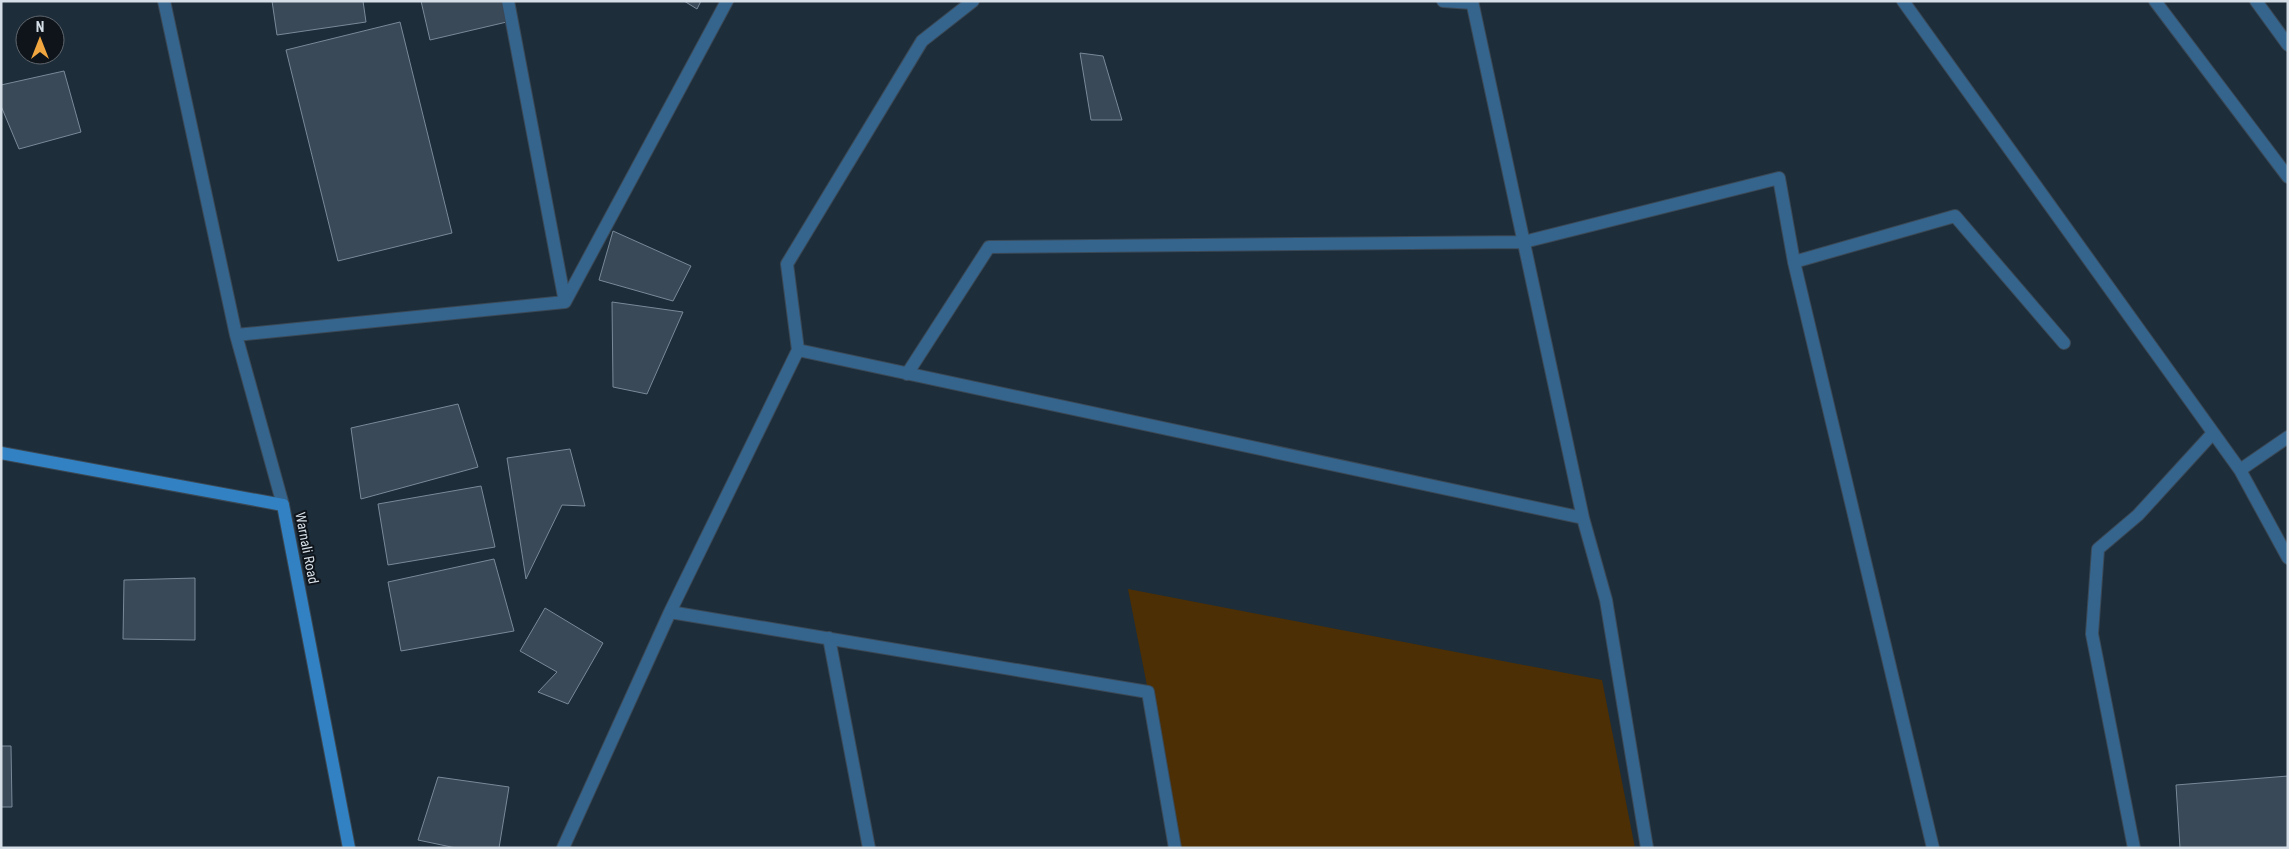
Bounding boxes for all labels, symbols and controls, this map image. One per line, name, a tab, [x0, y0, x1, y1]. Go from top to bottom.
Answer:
north arrow	[15, 15, 65, 65]
text: N	[36, 19, 44, 35]
street label: Warnali Road	[292, 511, 322, 585]

